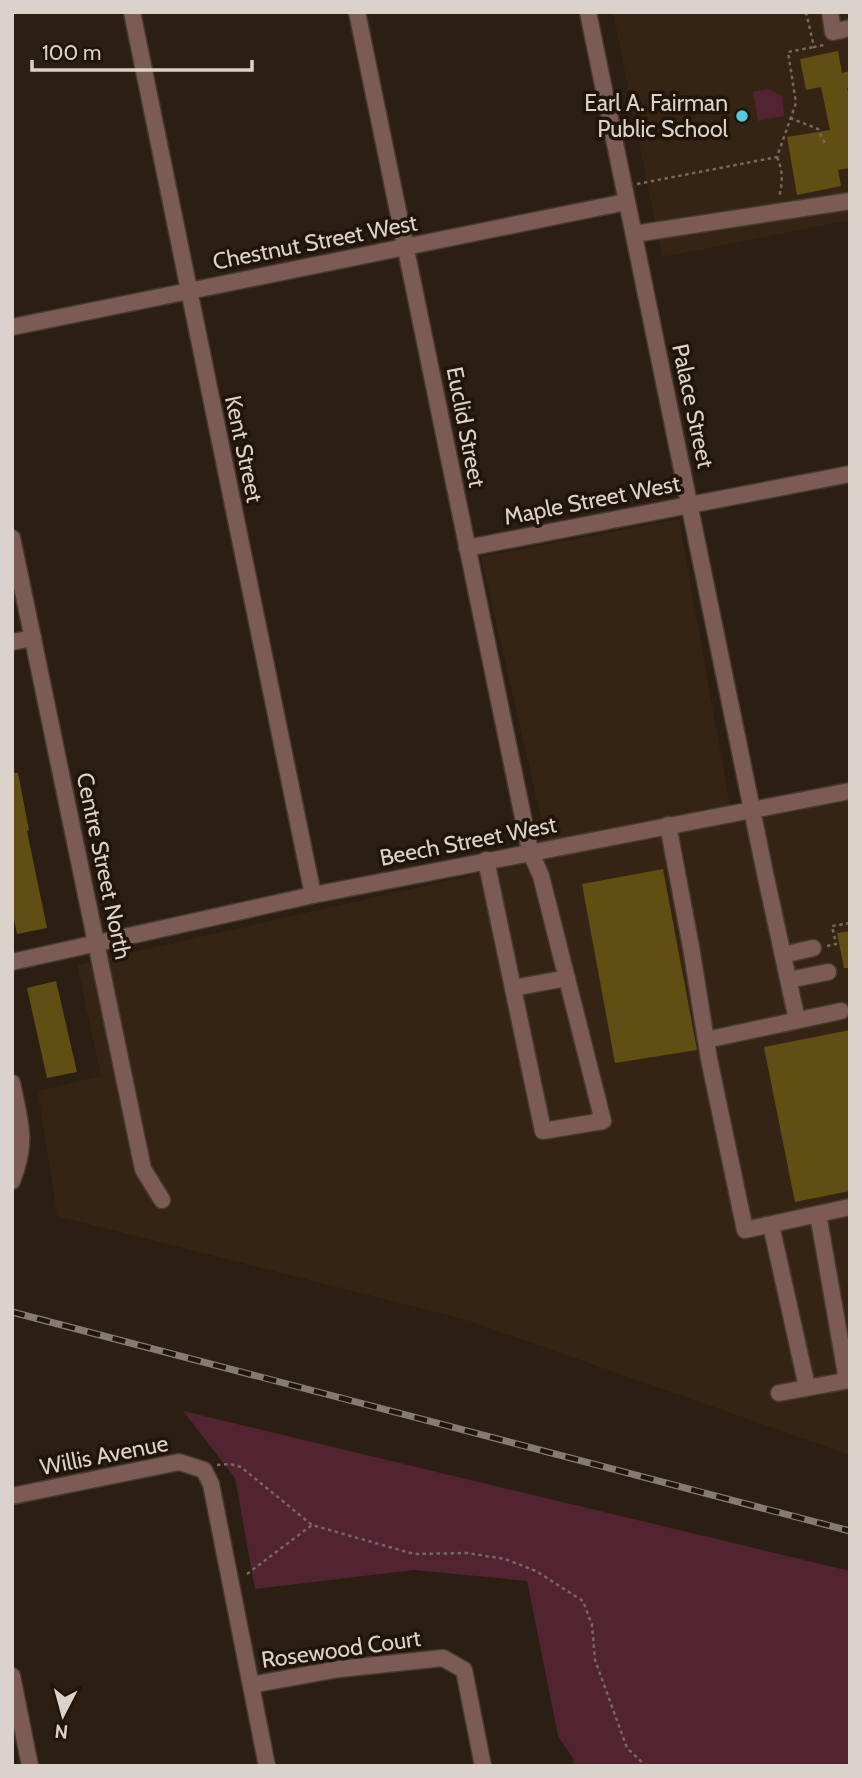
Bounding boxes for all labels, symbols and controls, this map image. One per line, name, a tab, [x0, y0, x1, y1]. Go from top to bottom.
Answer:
scale bar	[32, 28, 252, 72]
text: 100 m	[42, 40, 101, 65]
place label: Earl A. Fairman Public School	[584, 89, 729, 143]
marker: Earl A. Fairman Public School	[734, 108, 750, 124]
street label: Chestnut Street West	[210, 208, 420, 276]
street label: Palace Street	[666, 341, 720, 471]
street label: Euclid Street	[441, 364, 491, 490]
street label: Kent Street	[219, 393, 269, 505]
street label: Maple Street West	[502, 469, 683, 531]
street label: Centre Street North	[71, 770, 137, 962]
street label: Beech Street West	[377, 810, 559, 872]
street label: Willis Avenue	[38, 1429, 171, 1481]
street label: Rosewood Court	[259, 1624, 423, 1674]
north arrow	[28, 1680, 98, 1750]
text: N	[53, 1719, 69, 1744]

